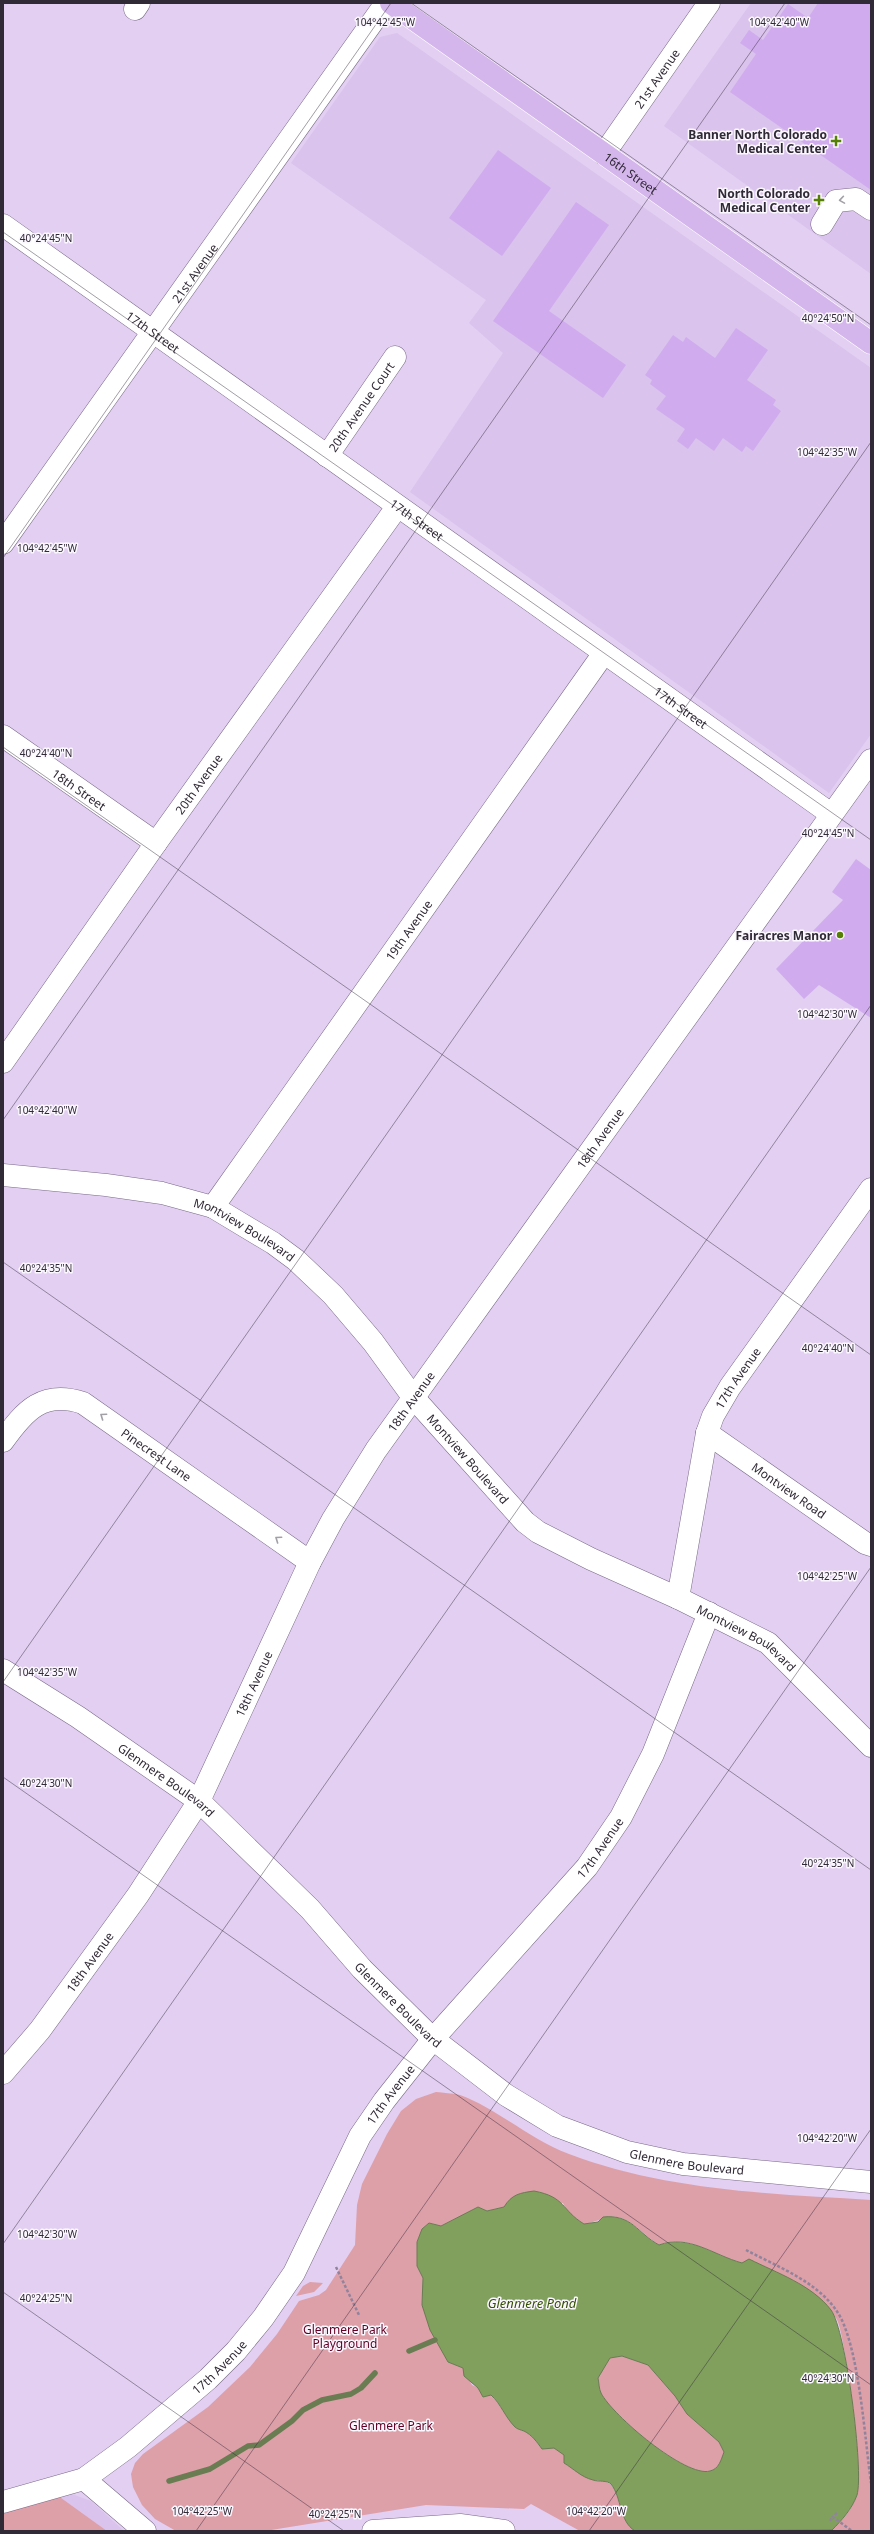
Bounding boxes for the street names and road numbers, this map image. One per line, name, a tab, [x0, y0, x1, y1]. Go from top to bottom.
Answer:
street label: 21st Avenue	[630, 45, 683, 112]
street label: 16th Street	[601, 148, 662, 198]
street label: 21st Avenue	[168, 240, 222, 306]
street label: 17th Street	[123, 307, 184, 357]
street label: 20th Avenue Court	[324, 358, 398, 455]
street label: 17th Street	[387, 495, 448, 545]
street label: 17th Street	[651, 682, 712, 733]
street label: 20th Avenue	[171, 750, 226, 818]
street label: 18th Street	[49, 765, 110, 814]
street label: 19th Avenue	[381, 896, 436, 964]
street label: 18th Avenue	[572, 1104, 627, 1172]
street label: Montview Boulevard	[192, 1194, 299, 1265]
street label: 17th Avenue	[711, 1343, 764, 1412]
street label: 18th Avenue	[383, 1367, 439, 1435]
street label: Montview Boulevard	[423, 1410, 513, 1507]
street label: Pinecrest Lane	[118, 1424, 195, 1485]
street label: Montview Road	[748, 1458, 830, 1522]
street label: Montview Boulevard	[694, 1600, 800, 1675]
street label: 18th Avenue	[231, 1648, 276, 1719]
street label: Glenmere Boulevard	[115, 1739, 219, 1820]
street label: 17th Avenue	[572, 1814, 627, 1882]
street label: 18th Avenue	[62, 1928, 117, 1995]
street label: Glenmere Boulevard	[351, 1958, 445, 2051]
street label: 17th Avenue	[362, 2061, 418, 2128]
street label: Glenmere Boulevard	[628, 2144, 745, 2178]
street label: 17th Avenue	[188, 2336, 250, 2398]

